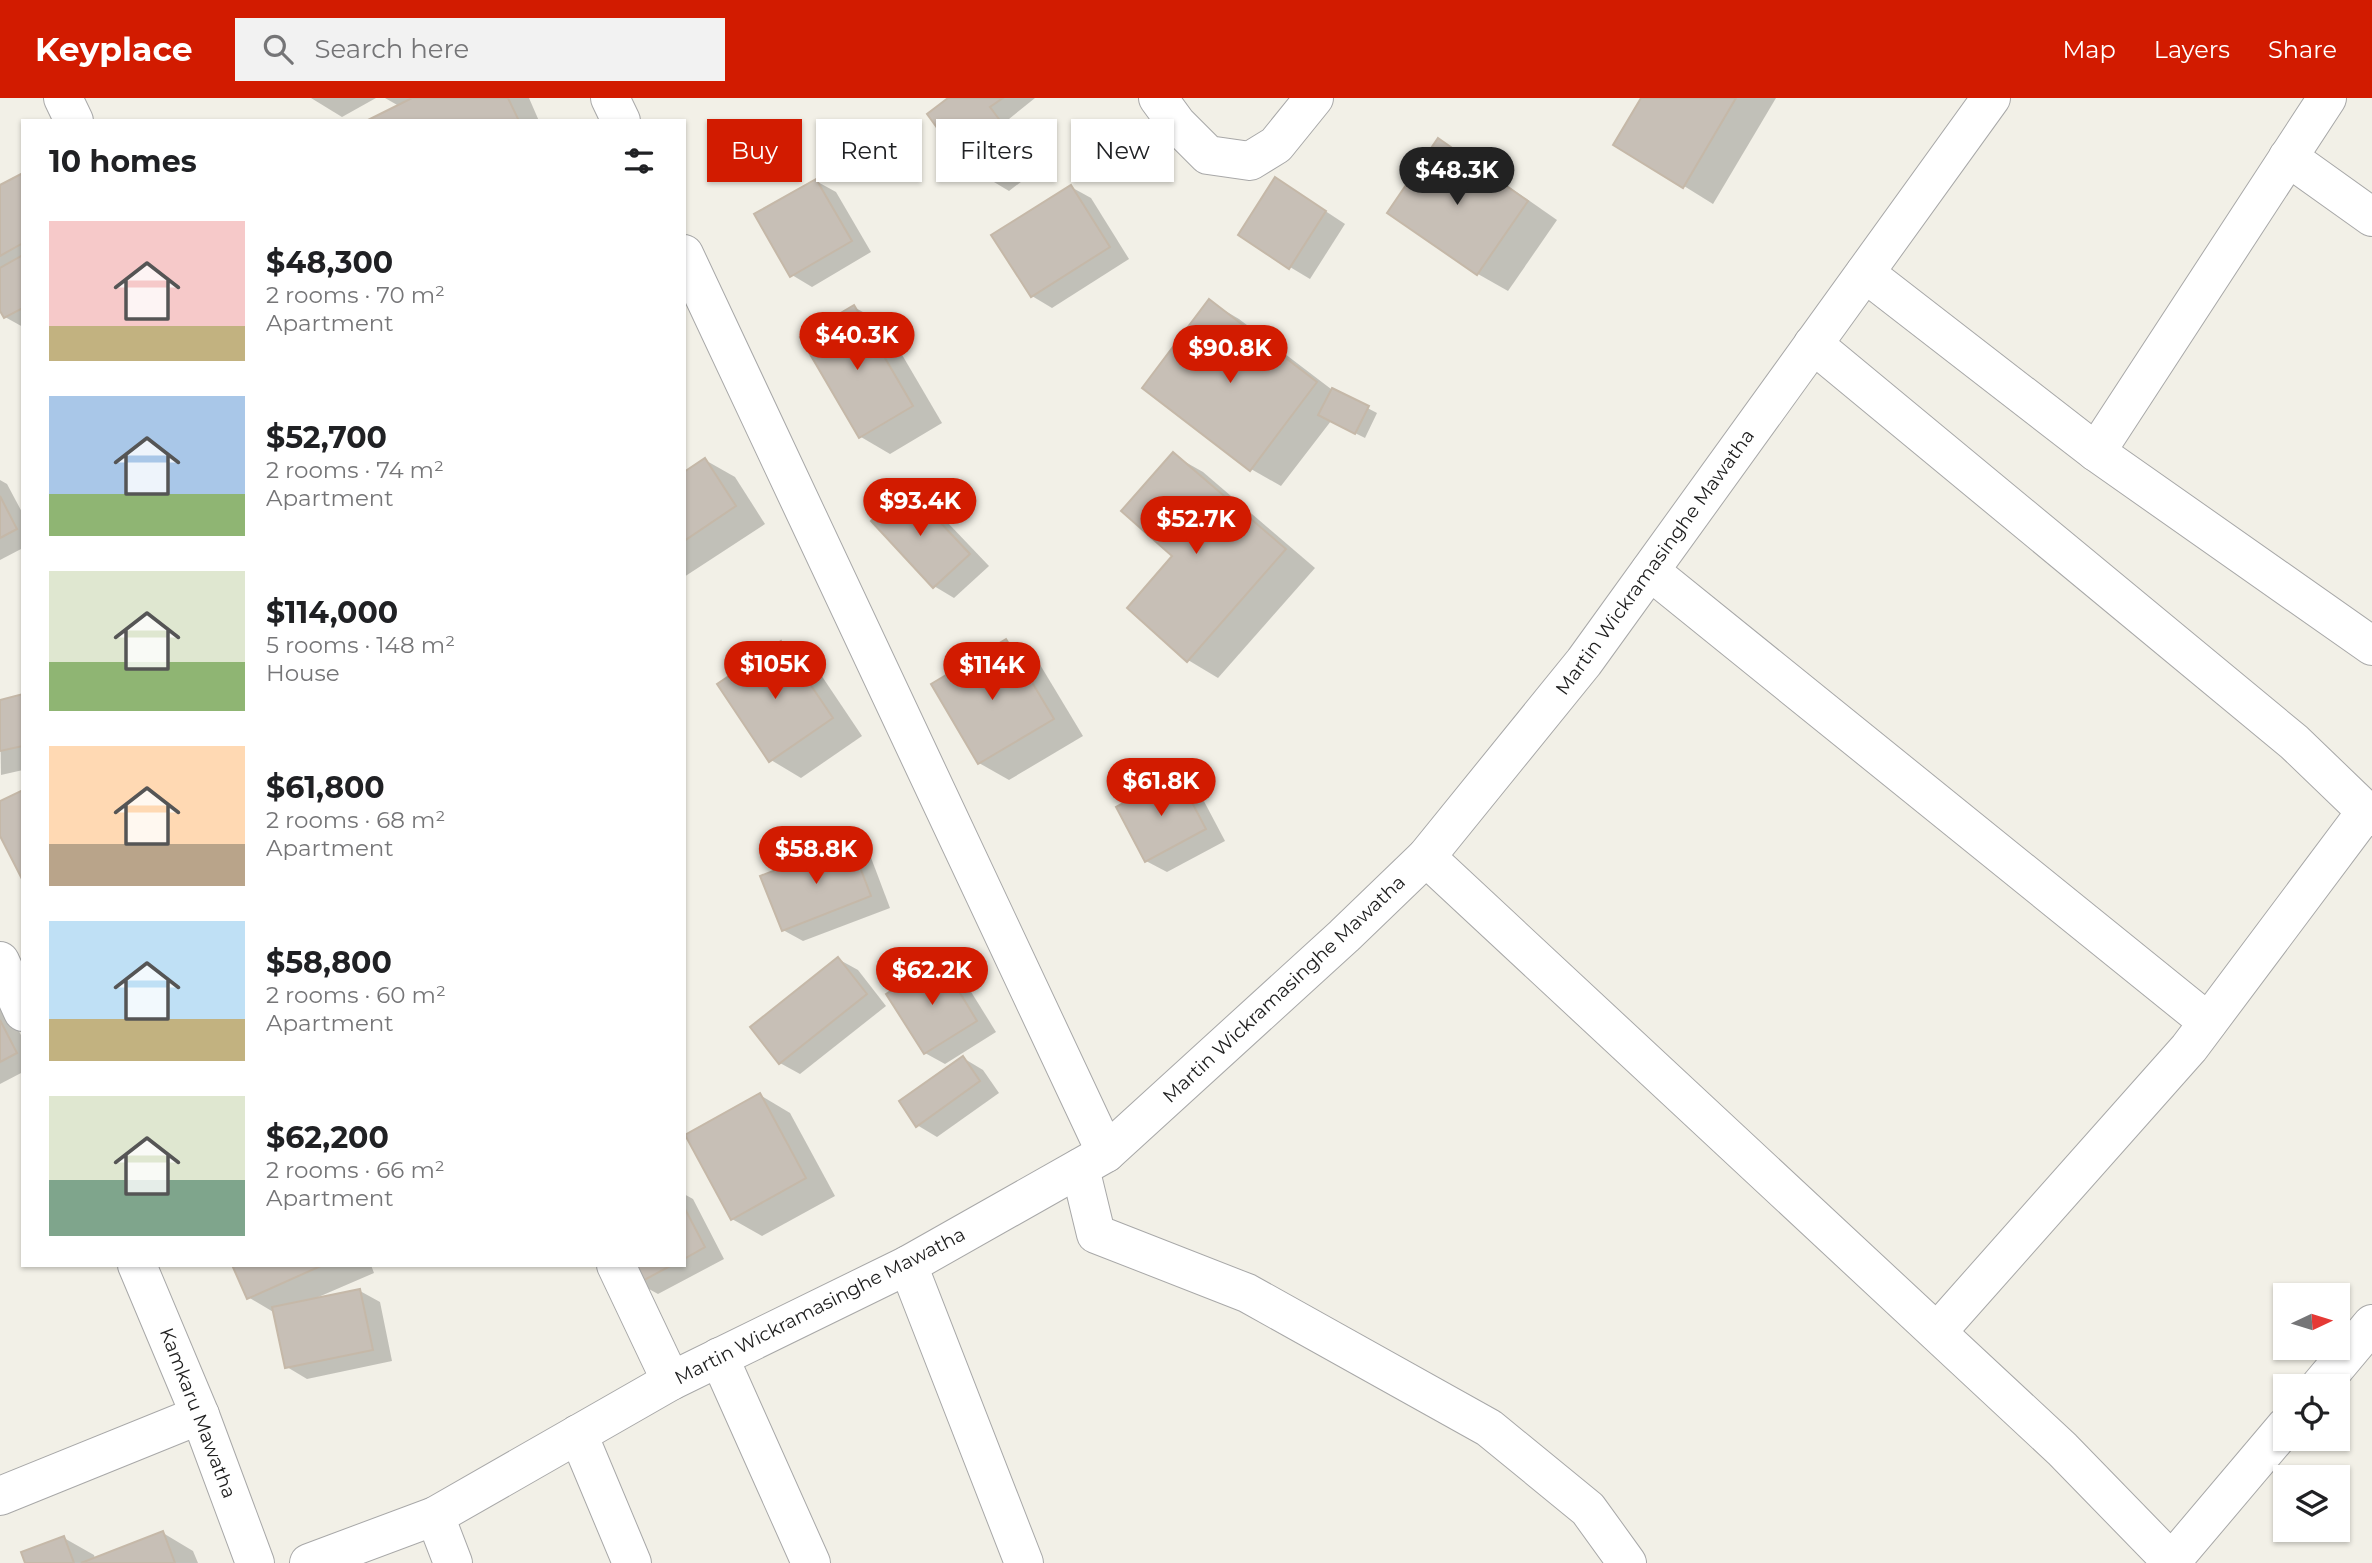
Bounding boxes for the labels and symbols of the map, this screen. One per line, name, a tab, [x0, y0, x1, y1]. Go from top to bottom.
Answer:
pin: $48.3K	[1400, 148, 1514, 207]
pin: $40.3K	[800, 313, 914, 372]
pin: $90.8K	[1173, 326, 1287, 385]
street label: Martin Wickramasinghe Mawatha	[1551, 425, 1759, 699]
pin: $93.4K	[863, 478, 977, 538]
pin: $52.7K	[1139, 496, 1253, 556]
pin: $105K	[726, 642, 824, 701]
pin: $114K	[943, 642, 1041, 702]
pin: $61.8K	[1104, 758, 1218, 818]
pin: $58.8K	[759, 826, 873, 886]
street label: Martin Wickramasinghe Mawatha	[1158, 870, 1410, 1108]
pin: $62.2K	[875, 948, 989, 1007]
street label: Martin Wickramasinghe Mawatha	[671, 1222, 969, 1390]
north arrow	[2273, 1283, 2350, 1360]
street label: Kamkaru Mawatha	[155, 1324, 241, 1502]

